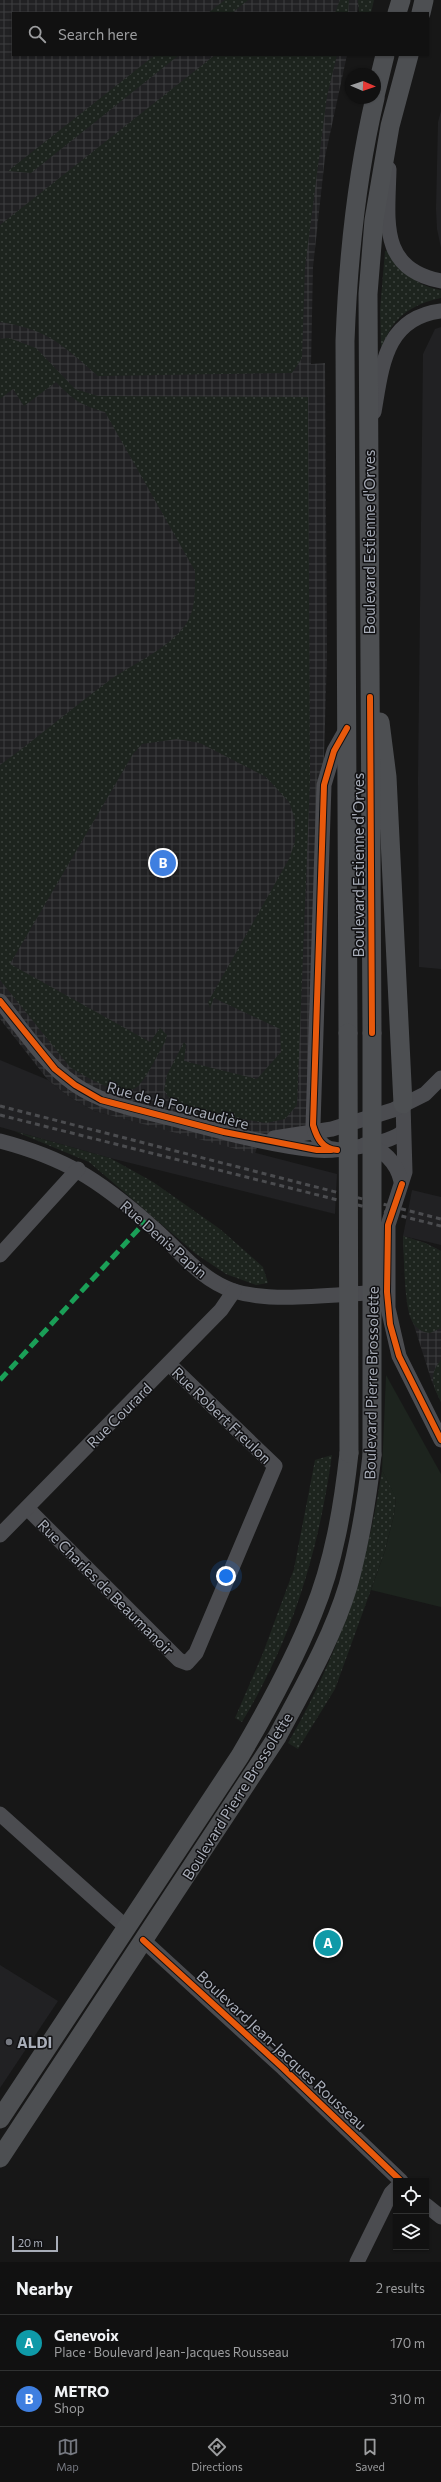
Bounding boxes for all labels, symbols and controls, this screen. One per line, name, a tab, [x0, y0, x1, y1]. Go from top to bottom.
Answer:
search box	[12, 12, 429, 56]
icon: search	[26, 23, 48, 45]
text: Search here	[58, 25, 137, 43]
north arrow	[345, 68, 381, 104]
street label: Boulevard Estienne d'Orves	[360, 449, 378, 634]
street label: Boulevard Estienne d'Orves	[349, 772, 367, 957]
pin: B	[150, 848, 176, 878]
street label: Rue de la Foucaudière	[105, 1077, 251, 1133]
street label: Rue Denis Papin	[117, 1197, 211, 1281]
street label: Boulevard Pierre Brossolette	[360, 1286, 382, 1480]
street label: Rue Robert Freulon	[169, 1363, 275, 1467]
street label: Rue Courard	[83, 1379, 155, 1451]
street label: Rue Charles de Beaumanoir	[34, 1515, 178, 1659]
your location	[216, 1566, 236, 1586]
street label: Boulevard Pierre Brossolette	[178, 1709, 296, 1883]
pin: A	[315, 1928, 341, 1958]
street label: Boulevard Jean-Jacques Rousseau	[193, 1967, 371, 2133]
place label: ALDI	[17, 2033, 52, 2051]
marker: ALDI	[4, 2037, 14, 2047]
map controls	[393, 2178, 429, 2250]
button: locate	[393, 2178, 429, 2214]
button: layers	[393, 2214, 429, 2250]
scale bar	[12, 2234, 58, 2253]
text: 20 m	[18, 2236, 43, 2249]
text: Nearby	[16, 2278, 73, 2299]
text: 2 results	[376, 2280, 425, 2296]
text: Genevoix	[54, 2326, 119, 2344]
text: A	[24, 2335, 34, 2351]
text: 170 m	[390, 2335, 425, 2351]
text: Place · Boulevard Jean-Jacques Rousseau	[54, 2344, 289, 2360]
text: METRO	[54, 2382, 109, 2400]
text: B	[25, 2391, 33, 2407]
text: 310 m	[390, 2391, 425, 2407]
text: Shop	[54, 2400, 85, 2416]
tab: Map	[56, 2436, 79, 2473]
tab: Directions	[191, 2436, 243, 2473]
tab: Saved	[355, 2436, 385, 2473]

